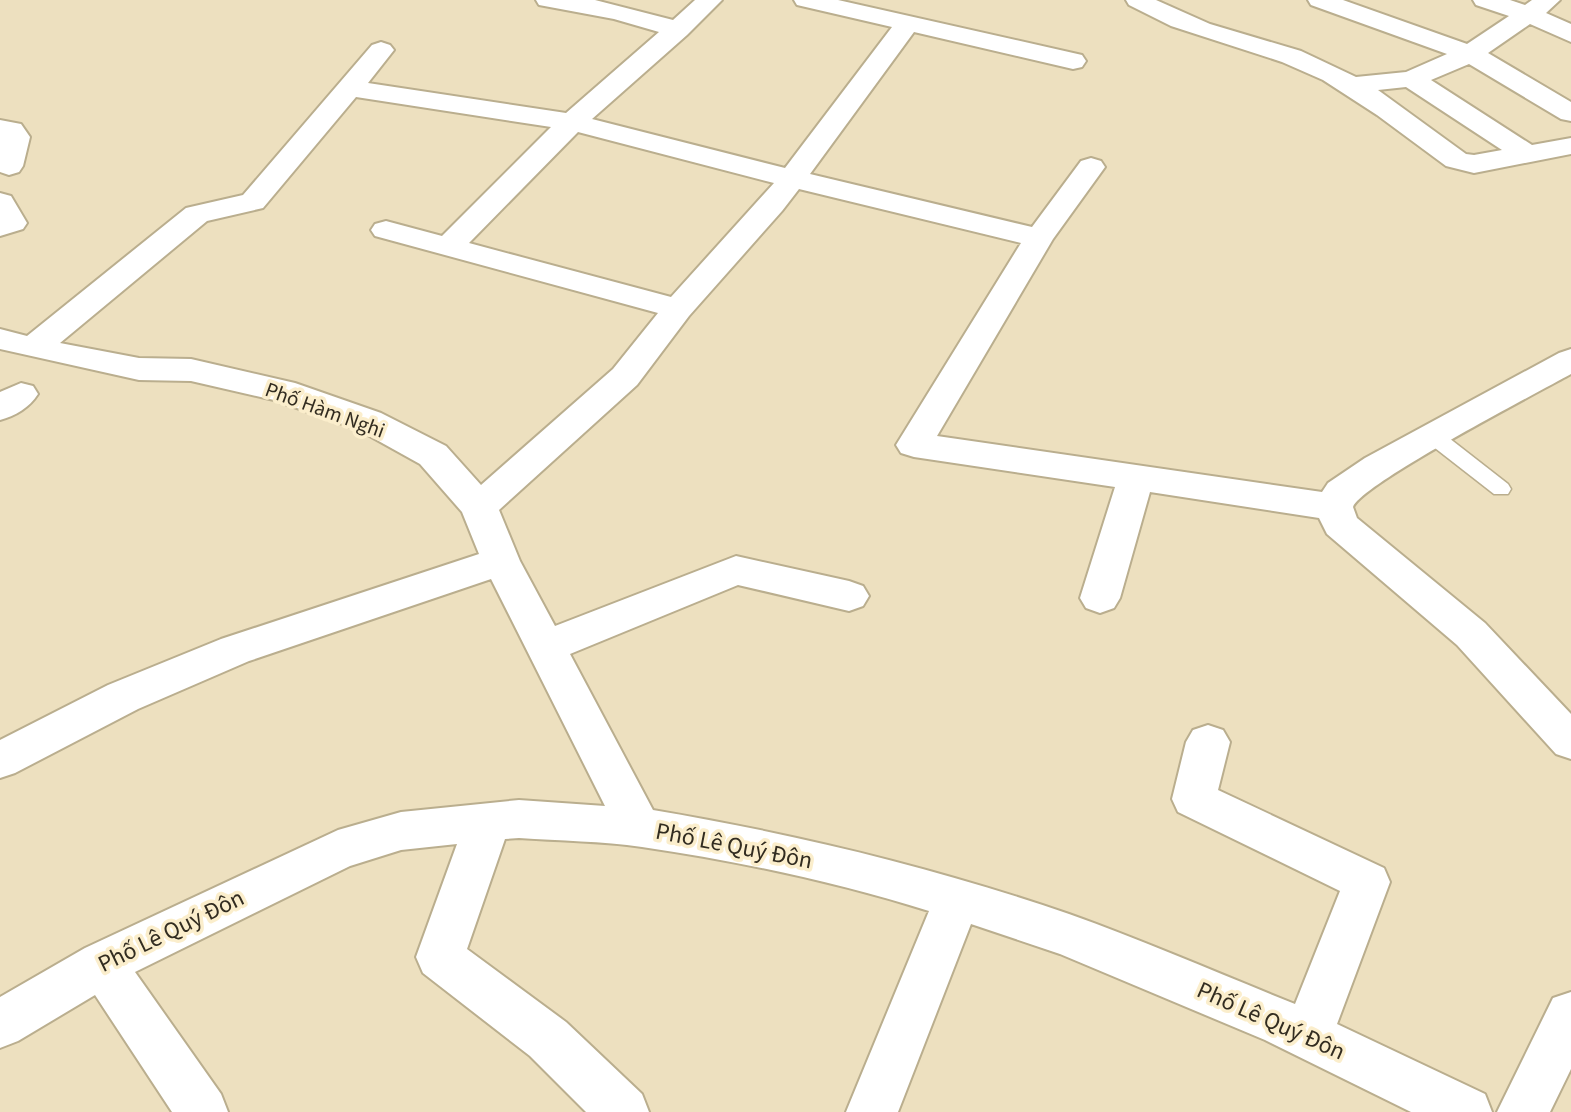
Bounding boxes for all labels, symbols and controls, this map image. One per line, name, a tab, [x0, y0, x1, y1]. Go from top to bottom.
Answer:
street label: Phố Hàm Nghi	[261, 374, 389, 446]
street label: Phố Lê Quý Đôn	[653, 814, 815, 878]
street label: Phố Lê Quý Đôn	[92, 880, 250, 982]
street label: Phố Lê Quý Đôn	[1191, 973, 1351, 1069]

